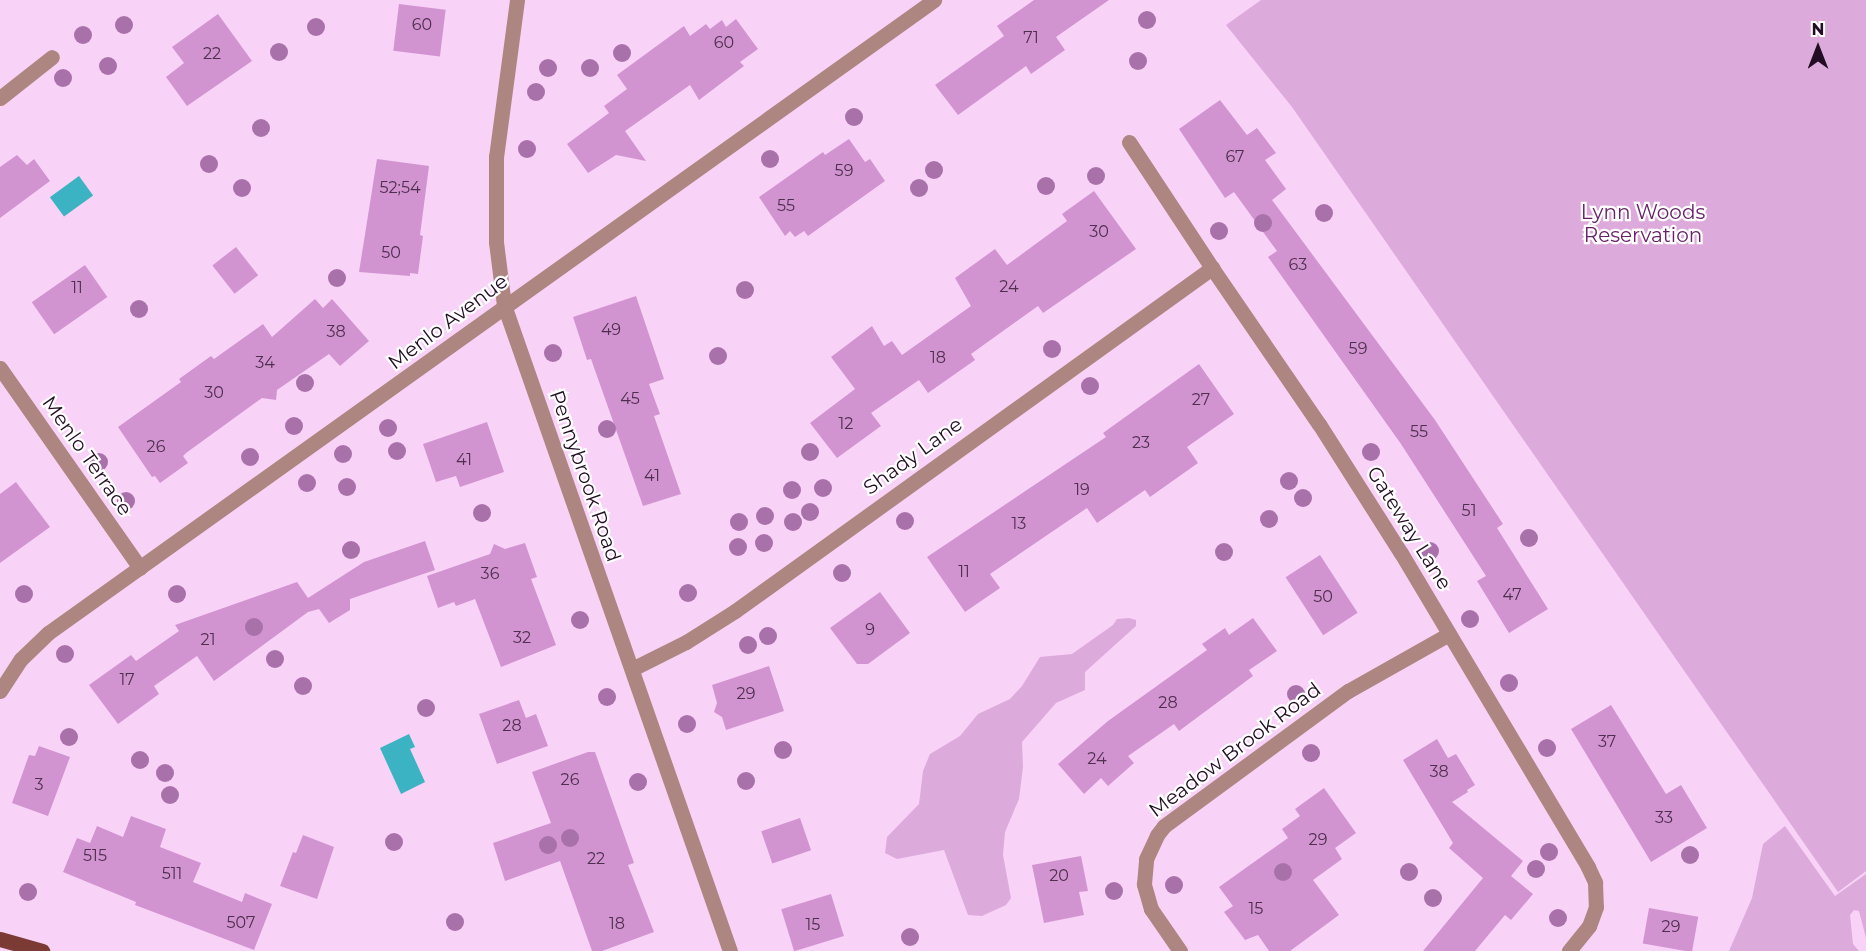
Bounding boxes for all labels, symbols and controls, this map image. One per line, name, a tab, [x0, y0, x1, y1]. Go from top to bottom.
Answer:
house number: 60	[412, 15, 432, 35]
north arrow	[1788, 18, 1848, 78]
text: N	[1812, 20, 1824, 39]
house number: 71	[1023, 28, 1039, 48]
house number: 60	[714, 33, 734, 53]
house number: 22	[203, 44, 221, 64]
house number: 67	[1225, 147, 1245, 167]
house number: 59	[835, 161, 853, 181]
house number: 52;54	[379, 178, 421, 198]
house number: 55	[777, 196, 795, 216]
park label: Lynn Woods Reservation	[1581, 200, 1705, 247]
house number: 30	[1089, 222, 1109, 242]
house number: 50	[381, 243, 401, 263]
house number: 63	[1289, 255, 1307, 275]
street label: Menlo Avenue	[384, 269, 512, 375]
house number: 24	[999, 277, 1019, 297]
house number: 11	[71, 278, 83, 298]
house number: 49	[601, 320, 621, 340]
house number: 38	[326, 322, 346, 342]
house number: 59	[1349, 339, 1367, 359]
house number: 18	[930, 348, 946, 368]
house number: 34	[255, 353, 275, 373]
house number: 30	[204, 383, 224, 403]
street label: Pennybrook Road	[544, 387, 626, 565]
house number: 45	[620, 389, 640, 409]
house number: 27	[1192, 390, 1210, 410]
street label: Menlo Terrace	[37, 392, 137, 520]
street label: Shady Lane	[859, 412, 967, 500]
house number: 12	[839, 414, 853, 434]
house number: 55	[1410, 422, 1428, 442]
house number: 23	[1132, 433, 1150, 453]
house number: 26	[147, 437, 165, 457]
house number: 41	[456, 450, 472, 470]
street label: Gateway Lane	[1362, 462, 1456, 594]
house number: 41	[644, 466, 660, 486]
house number: 19	[1074, 480, 1090, 500]
house number: 51	[1462, 501, 1476, 521]
house number: 13	[1012, 514, 1026, 534]
house number: 11	[958, 562, 970, 582]
house number: 36	[481, 564, 499, 584]
house number: 47	[1502, 585, 1522, 605]
house number: 50	[1313, 587, 1333, 607]
house number: 9	[865, 620, 875, 640]
house number: 32	[513, 628, 531, 648]
house number: 21	[201, 630, 215, 650]
house number: 17	[119, 670, 135, 690]
street label: Meadow Brook Road	[1144, 678, 1326, 822]
house number: 29	[737, 684, 755, 704]
house number: 28	[1158, 693, 1178, 713]
house number: 28	[502, 716, 522, 736]
house number: 37	[1598, 732, 1616, 752]
house number: 24	[1087, 749, 1107, 769]
house number: 38	[1429, 762, 1449, 782]
house number: 26	[561, 770, 579, 790]
house number: 3	[34, 775, 44, 795]
house number: 33	[1655, 808, 1673, 828]
house number: 29	[1309, 830, 1327, 850]
house number: 515	[83, 846, 107, 866]
house number: 22	[587, 849, 605, 869]
house number: 511	[162, 864, 182, 884]
house number: 20	[1049, 866, 1069, 886]
house number: 15	[1249, 899, 1263, 919]
house number: 507	[227, 913, 255, 933]
house number: 18	[609, 914, 625, 934]
house number: 15	[806, 915, 820, 935]
house number: 29	[1662, 917, 1680, 937]

